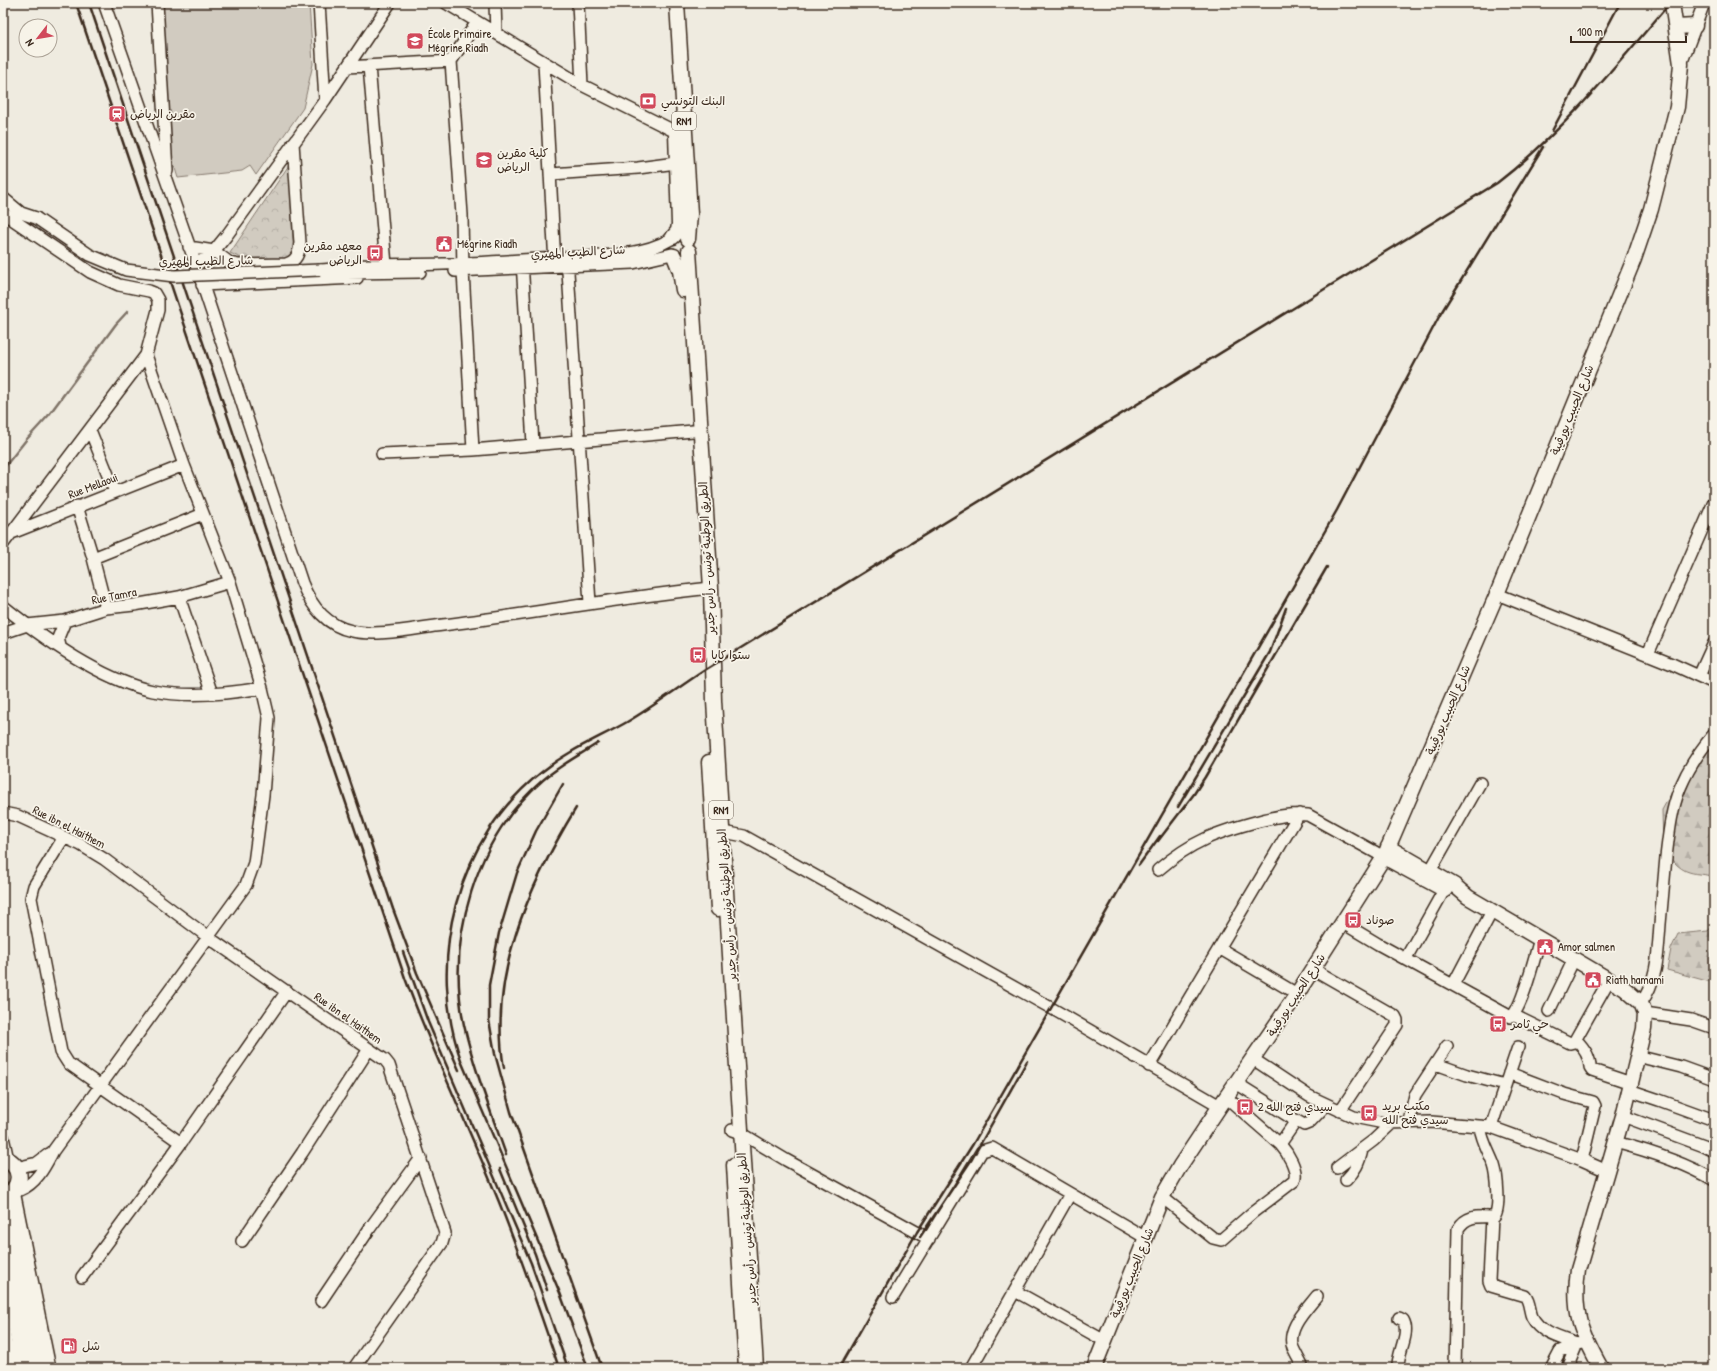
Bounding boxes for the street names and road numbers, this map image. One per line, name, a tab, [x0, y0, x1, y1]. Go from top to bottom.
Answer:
road number: RN1	[672, 112, 696, 130]
street label: شارع الطيب المهيري	[530, 241, 626, 263]
street label: شارع الطيب المهيري	[159, 251, 253, 271]
street label: شارع الحبيب بورقيبة	[1546, 362, 1598, 458]
street label: Rue Mellaoui	[66, 468, 120, 503]
street label: الطريق الوطنية تونس - رأس جدير	[694, 481, 719, 636]
street label: Rue Tamra	[90, 583, 138, 608]
street label: شارع الحبيب بورقيبة	[1421, 662, 1475, 758]
street label: Rue ibn el Haithem	[30, 801, 108, 852]
road number: RN1	[709, 801, 733, 819]
street label: الطريق الوطنية تونس - رأس جدير	[713, 828, 740, 983]
street label: شارع الحبيب بورقيبة	[1262, 950, 1330, 1040]
street label: Rue ibn el Haithem	[311, 988, 386, 1047]
street label: الطريق الوطنية تونس - رأس جدير	[733, 1152, 760, 1307]
street label: شارع الحبيب بورقيبة	[1106, 1225, 1158, 1321]

